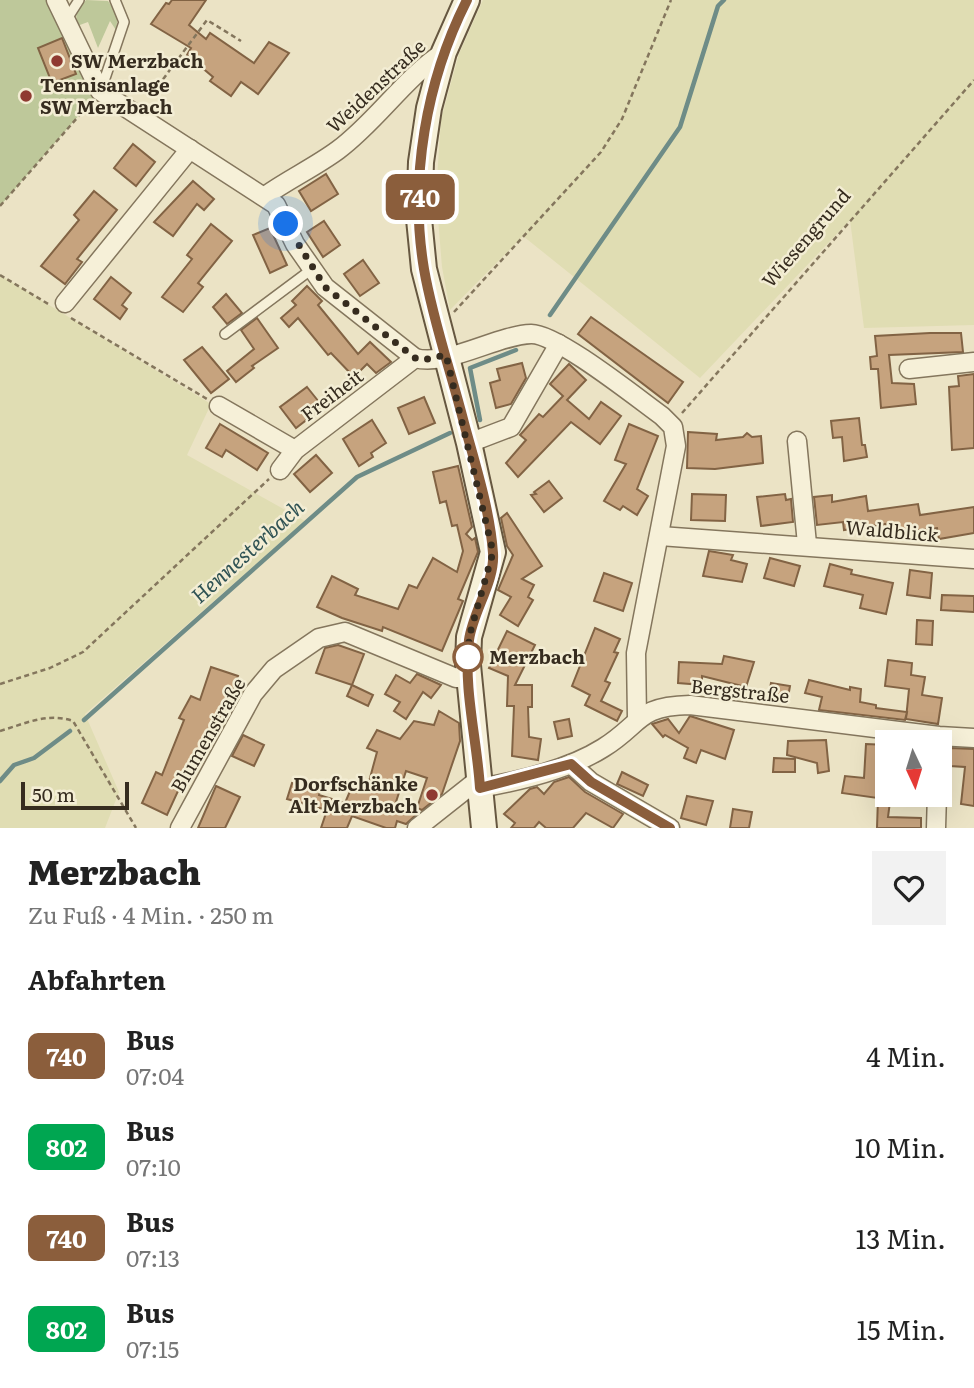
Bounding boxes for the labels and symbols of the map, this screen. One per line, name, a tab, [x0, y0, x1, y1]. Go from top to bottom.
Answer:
street label: Weidenstraße	[320, 32, 431, 139]
place label: SW Merzbach	[71, 46, 204, 74]
marker: SW Merzbach	[49, 53, 65, 69]
place label: Tennisanlage SW Merzbach	[40, 70, 173, 120]
marker: Tennisanlage SW Merzbach	[18, 88, 34, 104]
line badge: 740	[380, 174, 460, 220]
street label: Wiesengrund	[754, 182, 856, 293]
your location	[268, 206, 303, 241]
street label: Freiheit	[294, 361, 369, 427]
water label: Hennesterbach	[183, 491, 310, 609]
street label: Waldblick	[844, 512, 940, 548]
marker: Merzbach	[453, 642, 483, 672]
place label: Merzbach	[489, 642, 585, 670]
street label: Bergstraße	[689, 671, 791, 709]
street label: Blumenstraße	[163, 672, 251, 797]
north arrow	[875, 730, 952, 807]
place label: Dorfschänke Alt Merzbach	[289, 769, 418, 819]
scale bar	[21, 779, 130, 811]
marker: Dorfschänke Alt Merzbach	[424, 787, 440, 803]

